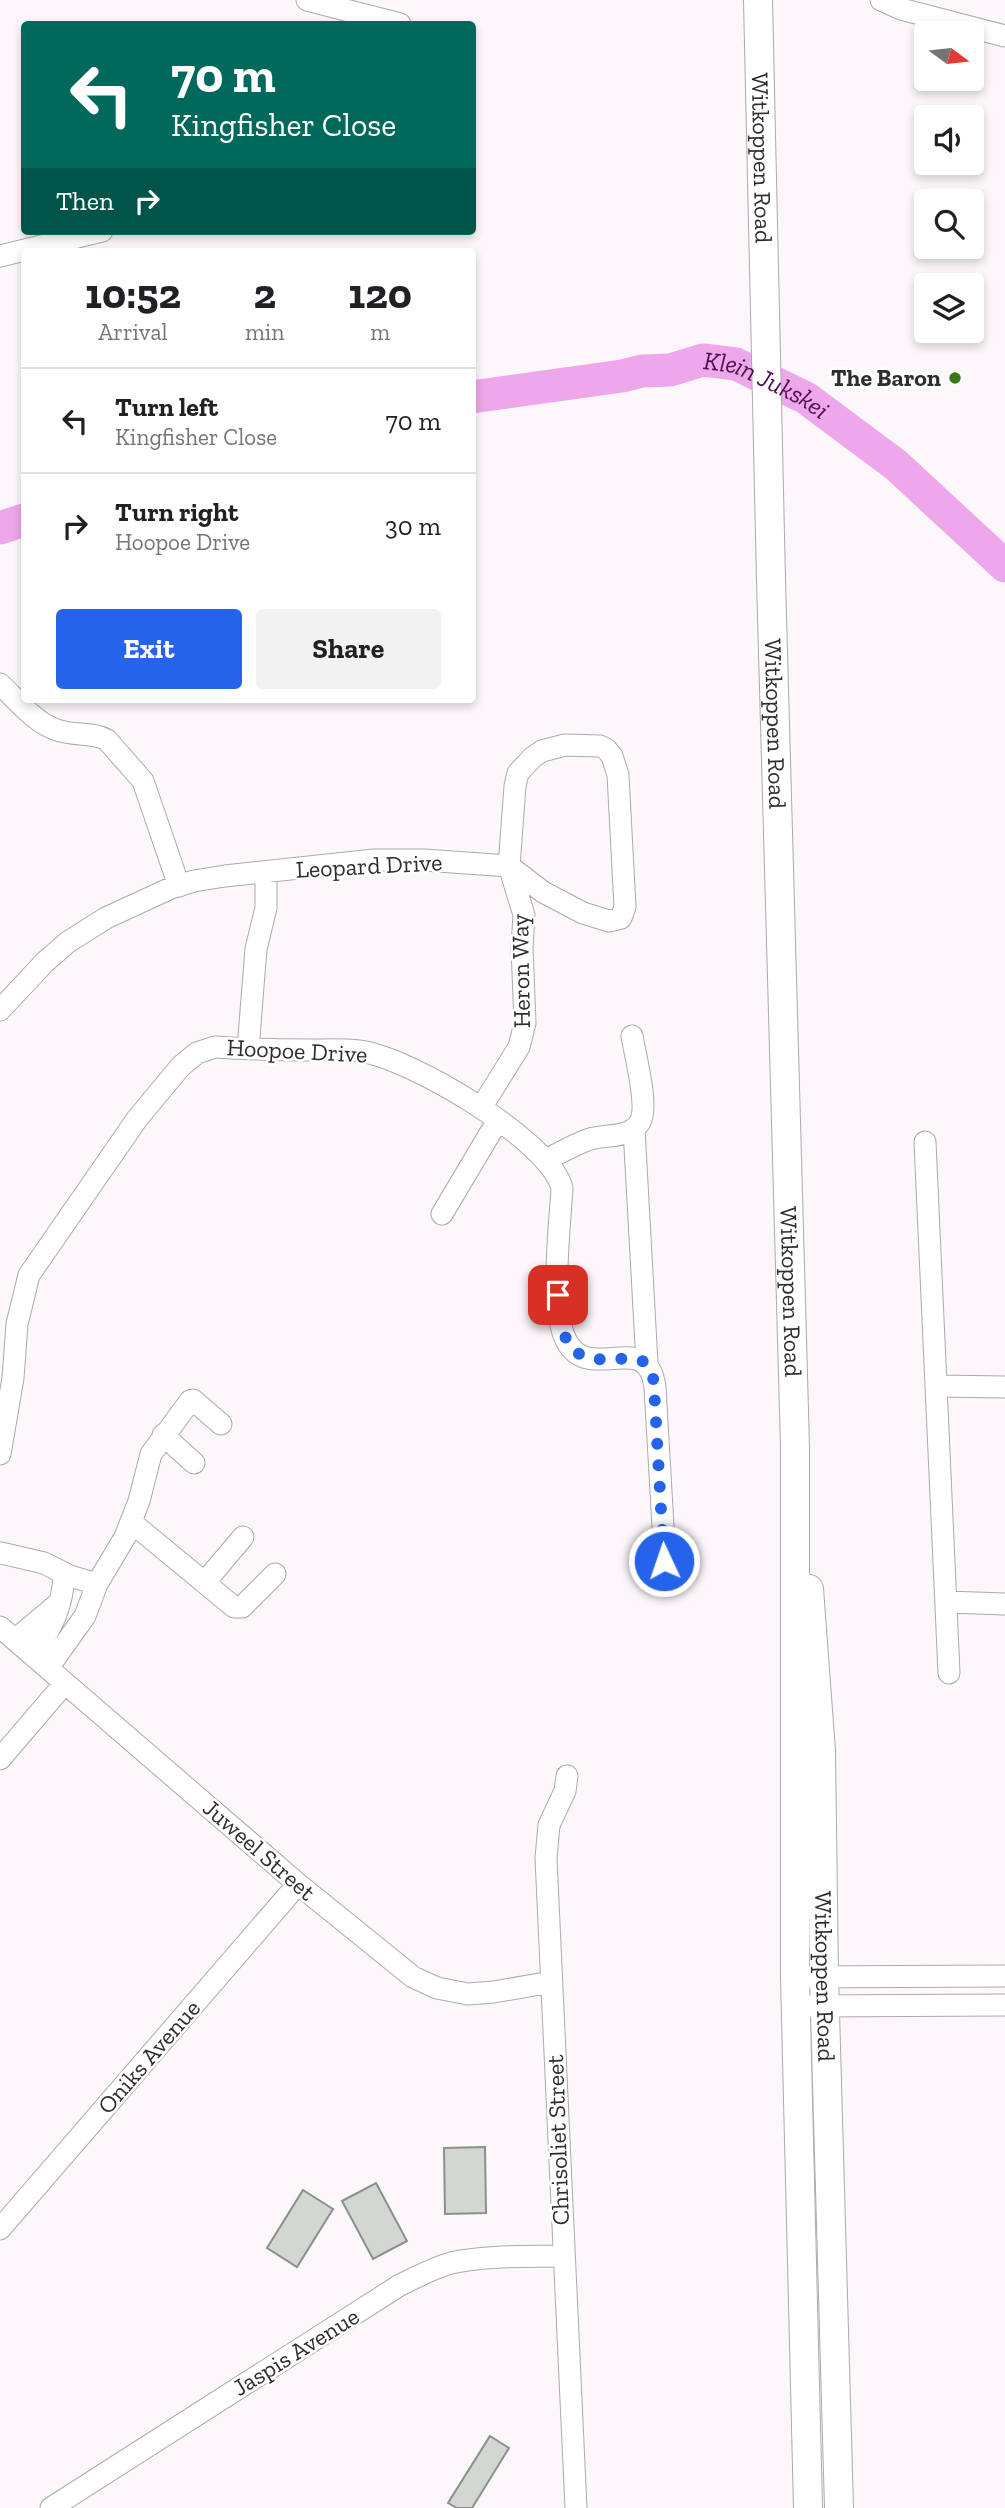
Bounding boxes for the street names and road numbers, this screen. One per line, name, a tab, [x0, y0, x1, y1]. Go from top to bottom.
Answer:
street label: Witkoppen Road	[746, 72, 778, 244]
street label: Witkoppen Road	[759, 638, 792, 809]
street label: Leopard Drive	[295, 847, 443, 884]
street label: Heron Way	[505, 913, 536, 1028]
street label: Hoopoe Drive	[226, 1032, 368, 1069]
street label: Witkoppen Road	[774, 1206, 808, 1377]
street label: Juweel Street	[197, 1793, 322, 1906]
street label: Witkoppen Road	[809, 1891, 841, 2062]
street label: Oniks Avenue	[91, 1994, 206, 2120]
street label: Chrisoliet Street	[540, 2054, 575, 2226]
street label: Jaspis Avenue	[227, 2301, 364, 2402]

